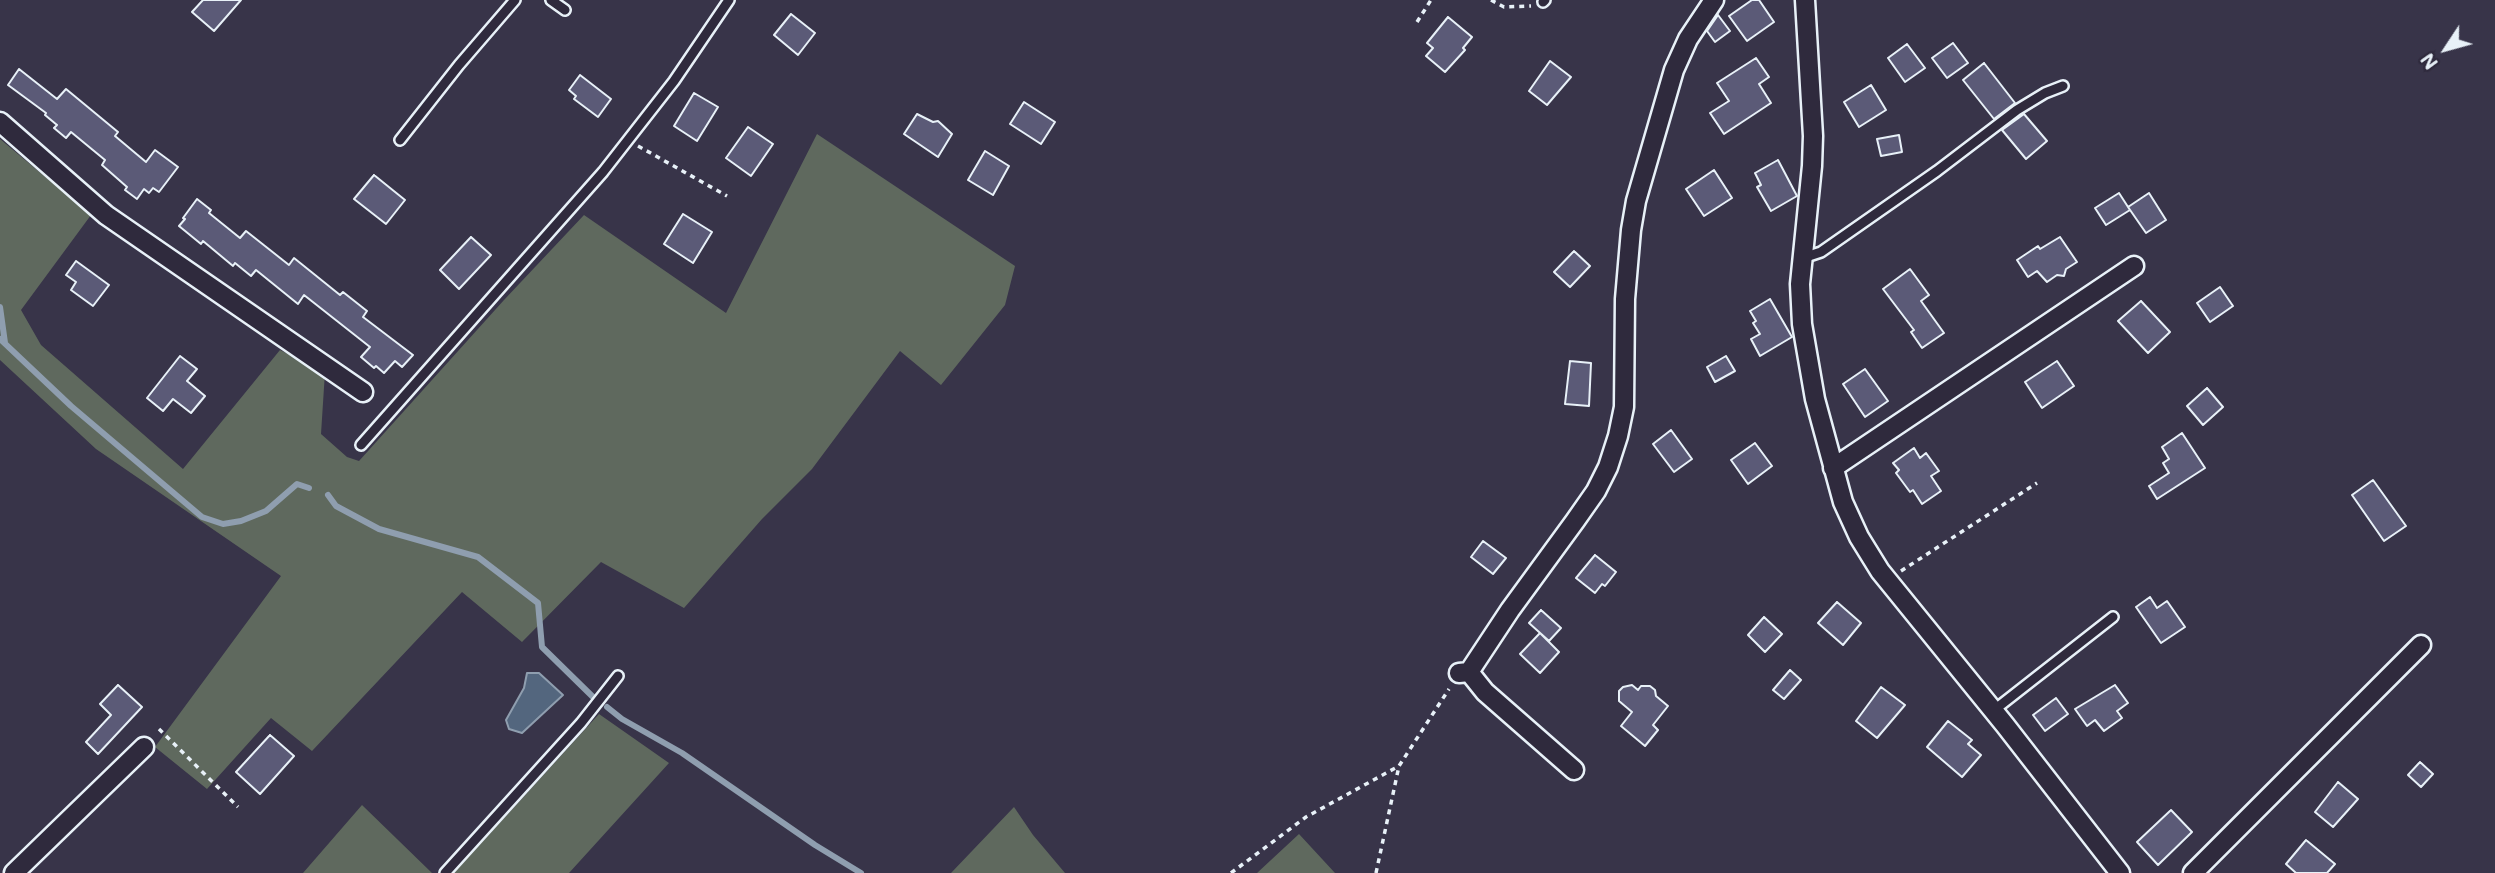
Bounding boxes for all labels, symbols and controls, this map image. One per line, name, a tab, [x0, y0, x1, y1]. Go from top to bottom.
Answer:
north arrow	[2411, 14, 2481, 84]
text: N	[2414, 48, 2443, 75]

